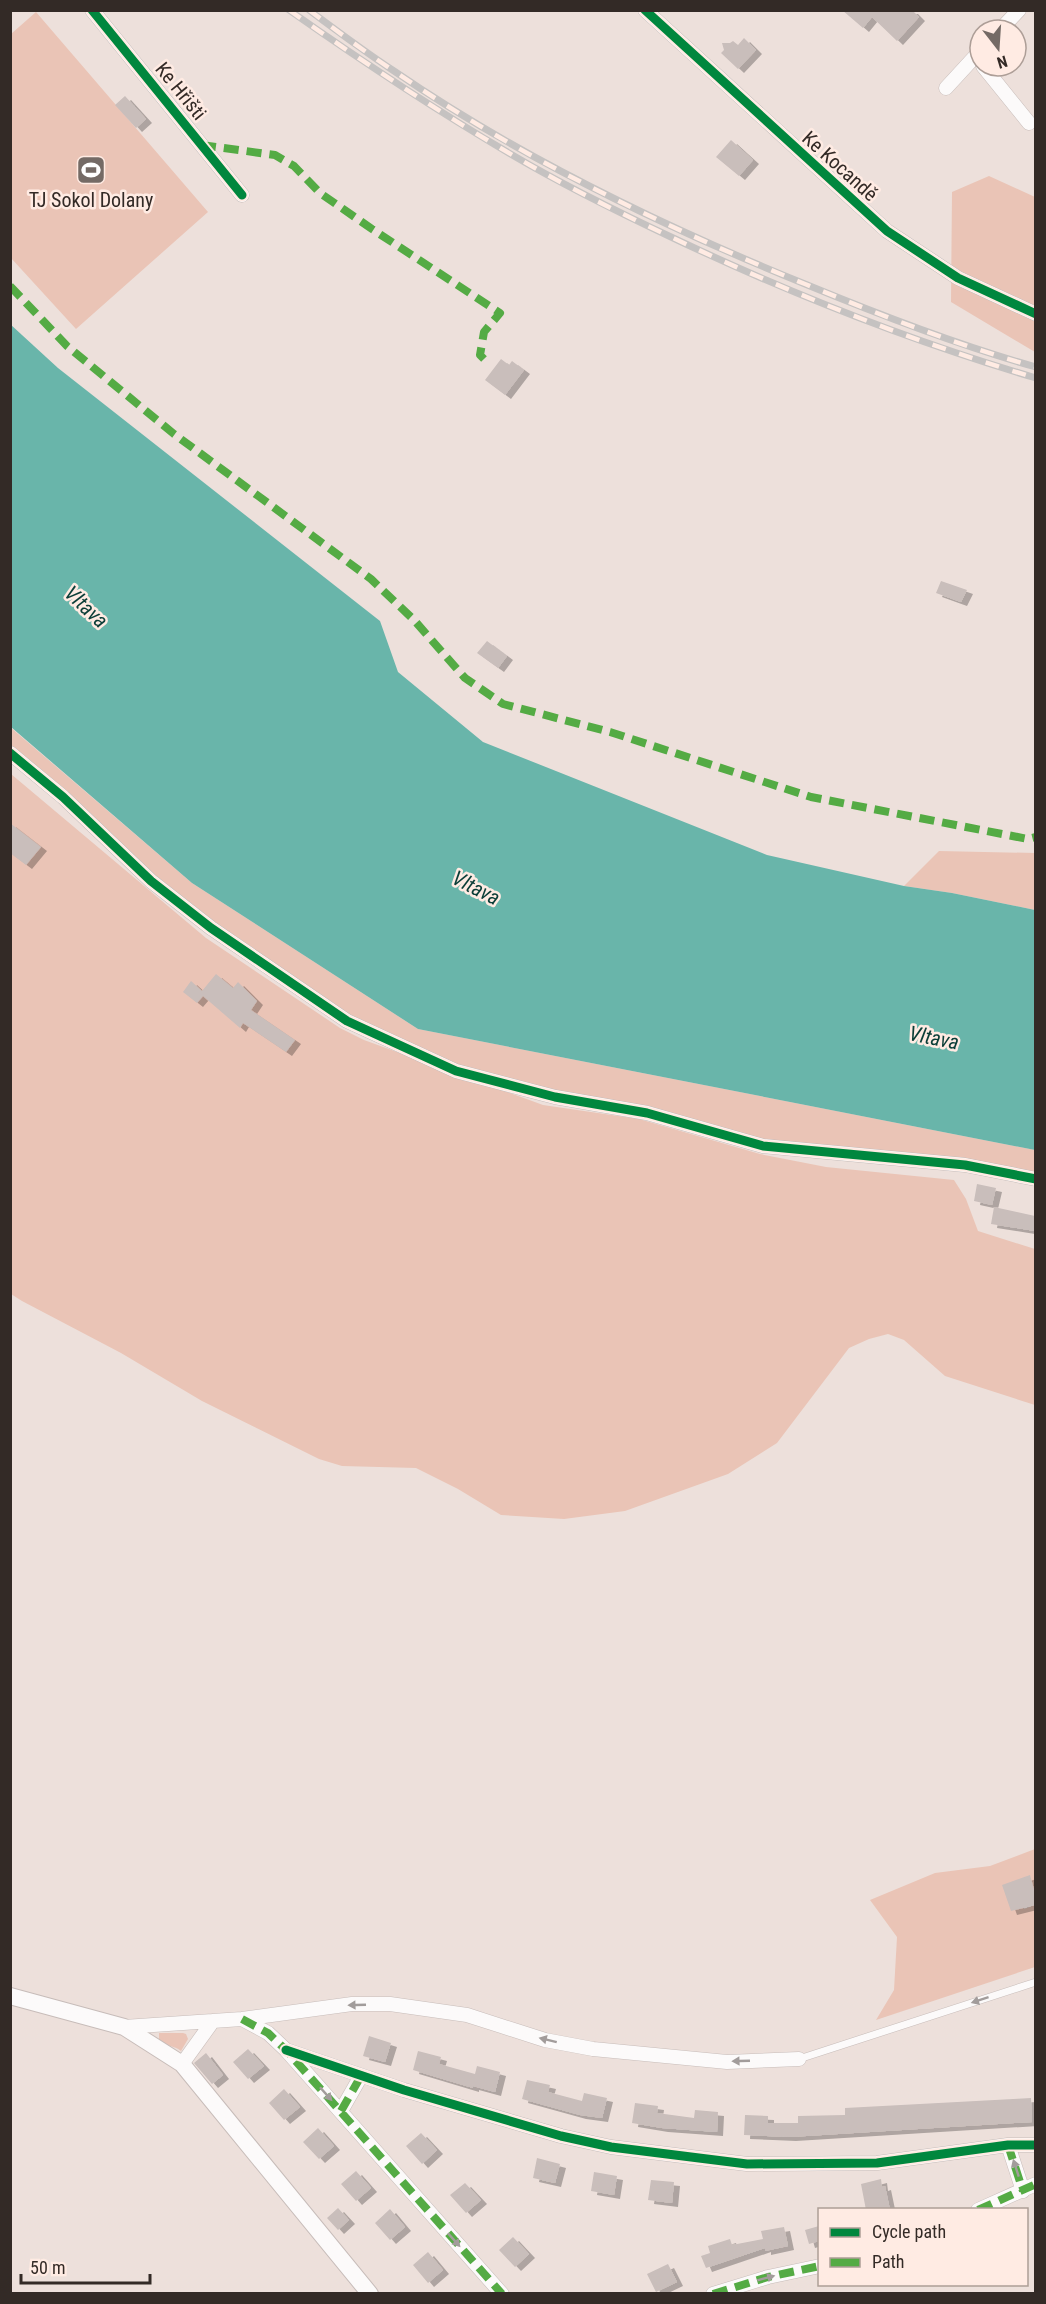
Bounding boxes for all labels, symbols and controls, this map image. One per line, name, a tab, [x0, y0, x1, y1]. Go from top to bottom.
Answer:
north arrow	[968, 18, 1028, 78]
text: N	[995, 51, 1010, 72]
street label: Ke Hřišti	[150, 57, 212, 125]
street label: Ke Kocandě	[797, 126, 883, 206]
sports icon: TJ Sokol Dolany	[75, 154, 107, 186]
place label: TJ Sokol Dolany	[29, 188, 153, 212]
water label: Vltava	[60, 581, 112, 633]
water label: Vltava	[448, 866, 504, 910]
water label: Vltava	[907, 1021, 961, 1055]
one-way arrow	[971, 1996, 989, 2006]
one-way arrow	[348, 2000, 367, 2009]
one-way arrow	[538, 2034, 557, 2044]
one-way arrow	[732, 2057, 751, 2066]
one-way arrow	[319, 2086, 333, 2101]
one-way arrow	[1011, 2159, 1020, 2177]
legend	[818, 2208, 1028, 2286]
text: Cycle path	[872, 2221, 946, 2242]
one-way arrow	[448, 2232, 461, 2248]
scale bar	[21, 2247, 150, 2285]
text: Path	[872, 2251, 905, 2272]
text: 50 m	[30, 2257, 65, 2278]
one-way arrow	[757, 2273, 775, 2282]

